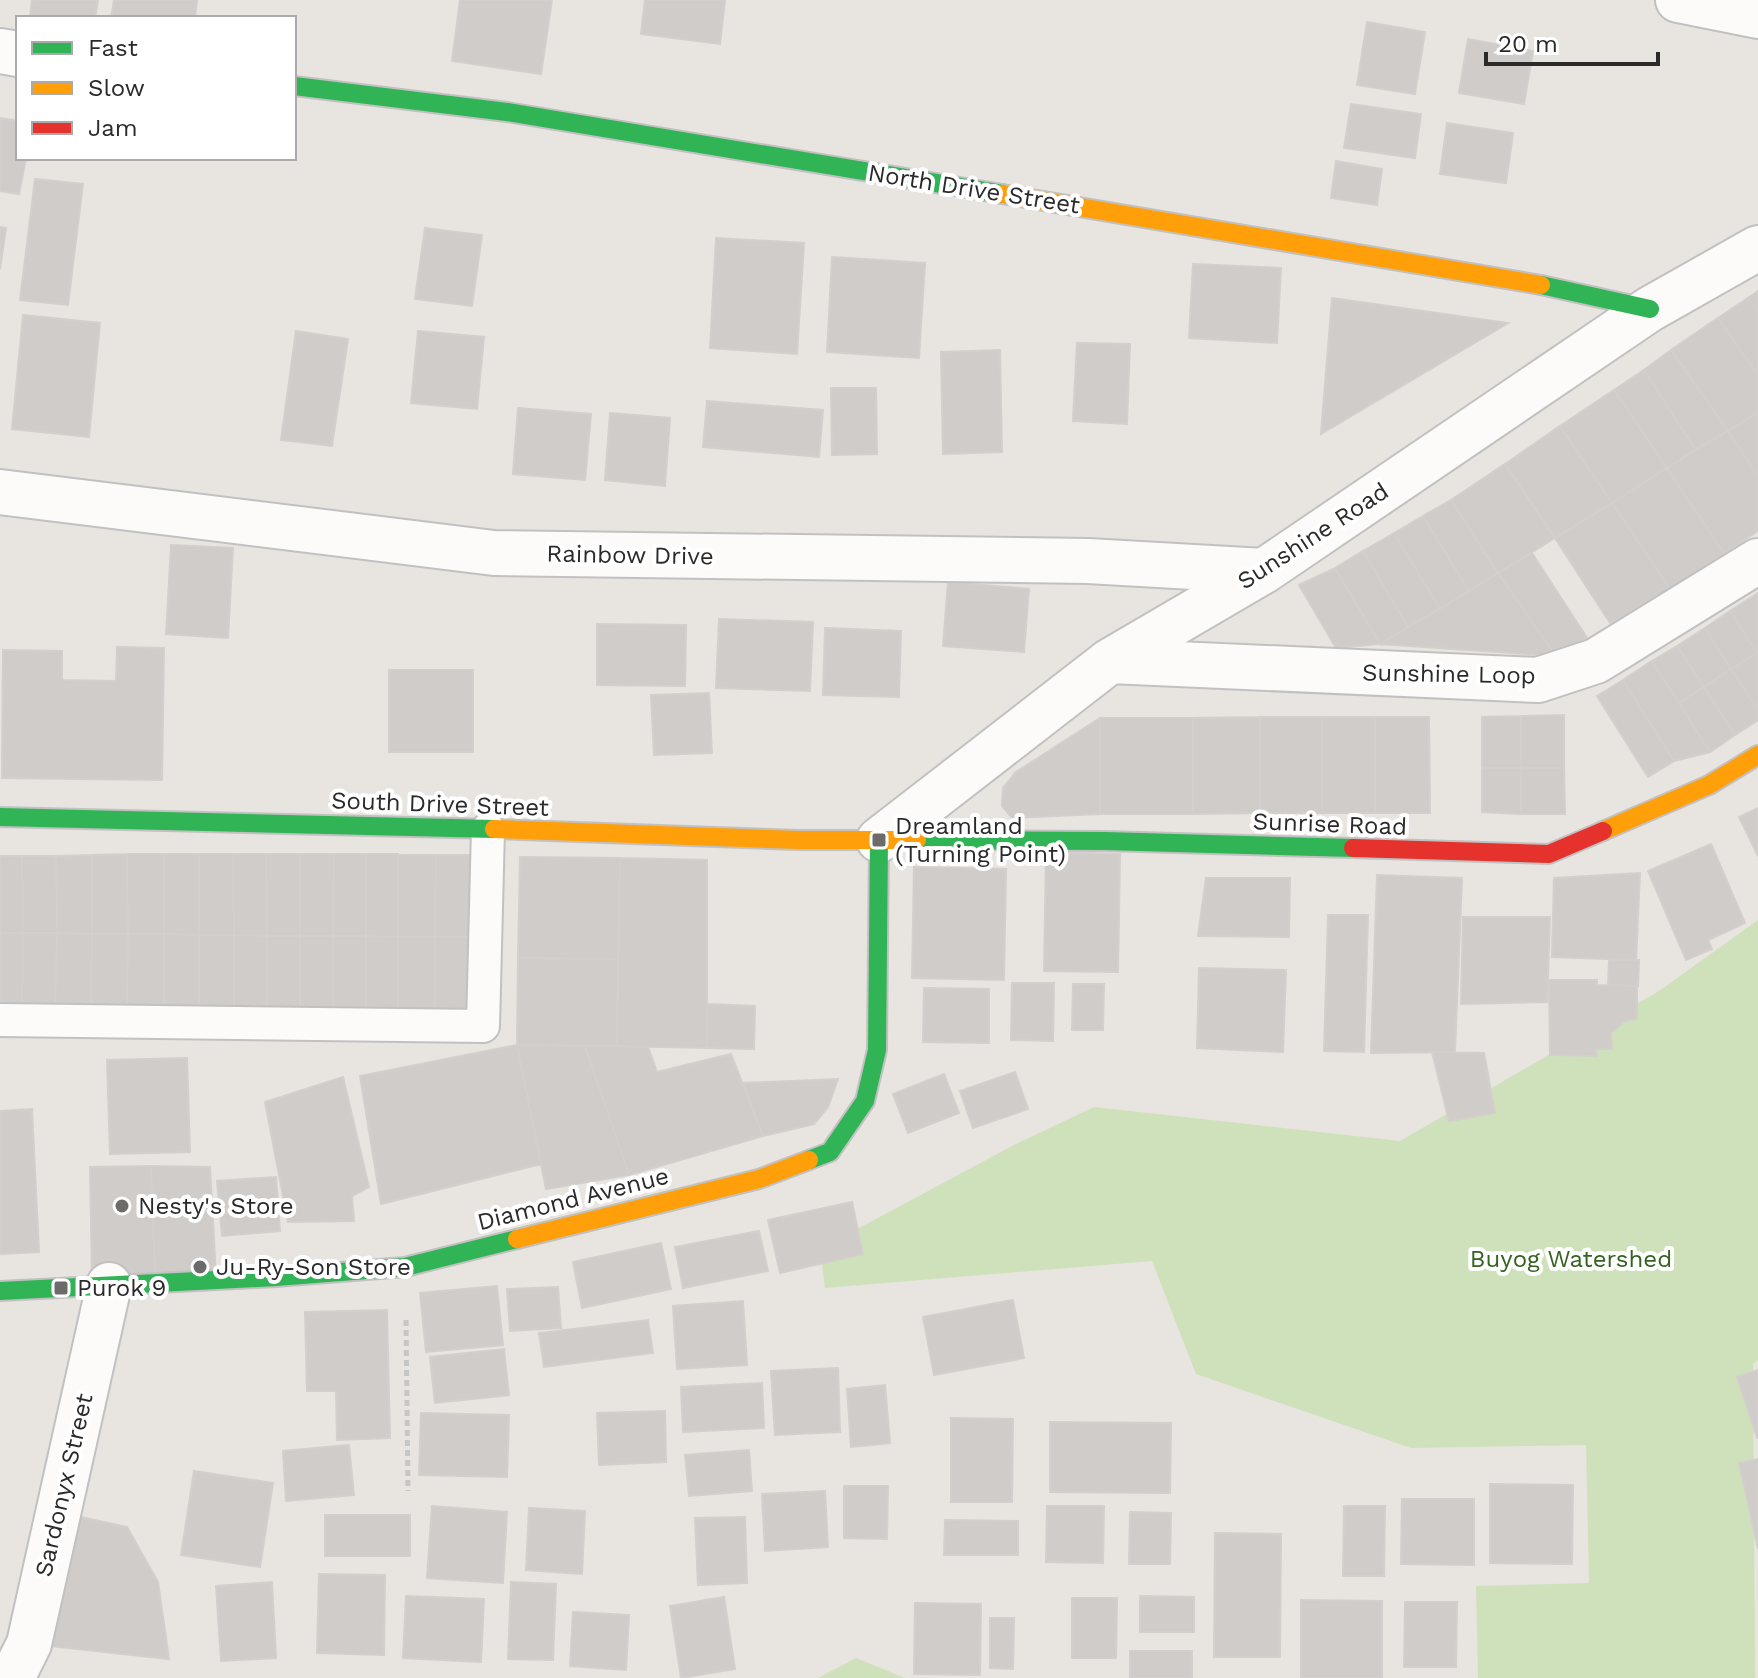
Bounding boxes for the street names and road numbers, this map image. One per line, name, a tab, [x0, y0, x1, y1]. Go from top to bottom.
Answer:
street label: North Drive Street	[866, 158, 1082, 220]
street label: Sunshine Road	[1232, 477, 1394, 595]
street label: Rainbow Drive	[546, 540, 714, 570]
street label: Sunshine Loop	[1362, 658, 1536, 690]
street label: South Drive Street	[331, 786, 549, 822]
street label: Sunrise Road	[1252, 807, 1408, 841]
street label: Diamond Avenue	[474, 1162, 672, 1236]
street label: Sardonyx Street	[29, 1391, 99, 1579]

